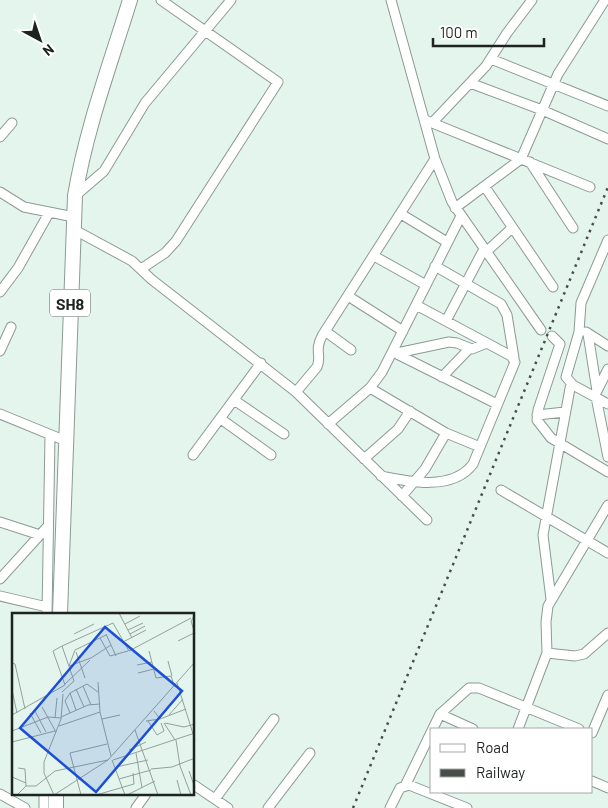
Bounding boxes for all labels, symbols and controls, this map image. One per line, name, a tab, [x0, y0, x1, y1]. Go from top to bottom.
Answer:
north arrow	[15, 15, 65, 65]
scale bar	[433, 15, 544, 47]
text: 100 m	[440, 23, 478, 41]
text: N	[40, 41, 58, 60]
road number: SH8	[50, 290, 90, 316]
inset map	[12, 613, 195, 796]
legend	[430, 728, 593, 793]
text: Road	[476, 738, 509, 756]
text: Railway	[476, 763, 525, 781]

